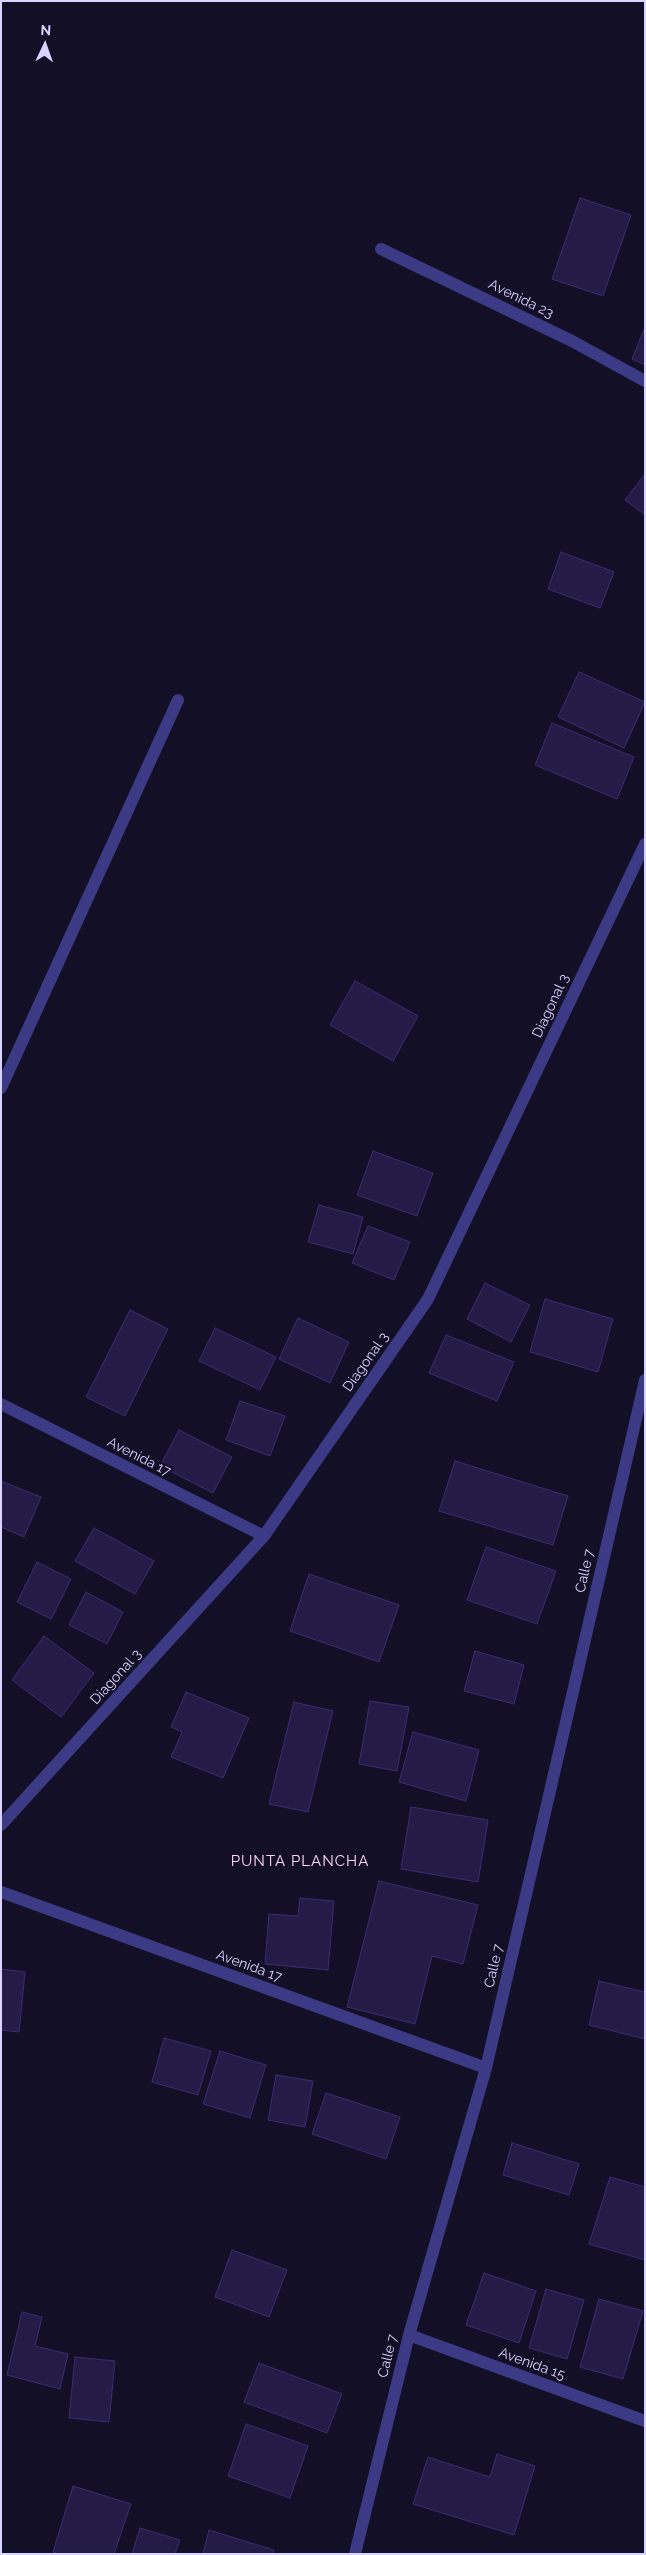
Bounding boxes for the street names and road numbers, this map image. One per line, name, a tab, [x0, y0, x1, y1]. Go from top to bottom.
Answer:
street label: Avenida 23	[486, 276, 556, 322]
street label: Diagonal 3	[529, 971, 573, 1041]
street label: Diagonal 3	[340, 1329, 392, 1395]
street label: Avenida 17	[104, 1434, 174, 1480]
street label: Calle 7	[572, 1548, 598, 1594]
street label: Diagonal 3	[87, 1646, 145, 1708]
street label: Calle 7	[481, 1943, 507, 1989]
street label: Avenida 17	[214, 1946, 284, 1986]
street label: Calle 7	[375, 2333, 401, 2379]
street label: Avenida 15	[497, 2344, 567, 2384]

